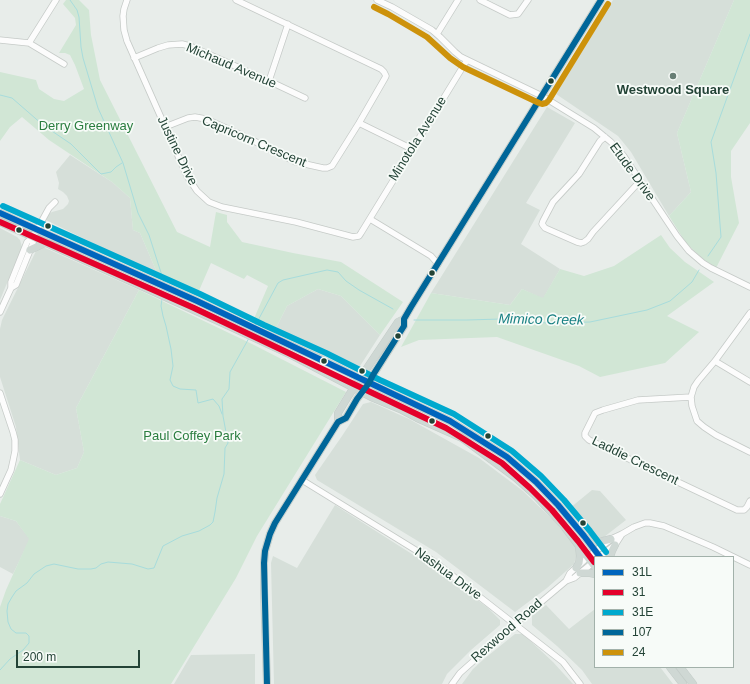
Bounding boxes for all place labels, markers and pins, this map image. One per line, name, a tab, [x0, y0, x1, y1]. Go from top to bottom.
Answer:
marker: Westwood Square	[668, 71, 678, 81]
unlabelled marker	[546, 76, 556, 86]
place label: Westwood Square	[617, 82, 729, 98]
unlabelled marker	[43, 221, 53, 231]
unlabelled marker	[14, 225, 24, 235]
unlabelled marker	[427, 268, 437, 278]
unlabelled marker	[393, 331, 403, 341]
unlabelled marker	[319, 356, 329, 366]
unlabelled marker	[357, 366, 367, 376]
unlabelled marker	[427, 416, 437, 426]
unlabelled marker	[483, 431, 493, 441]
unlabelled marker	[578, 518, 588, 528]

